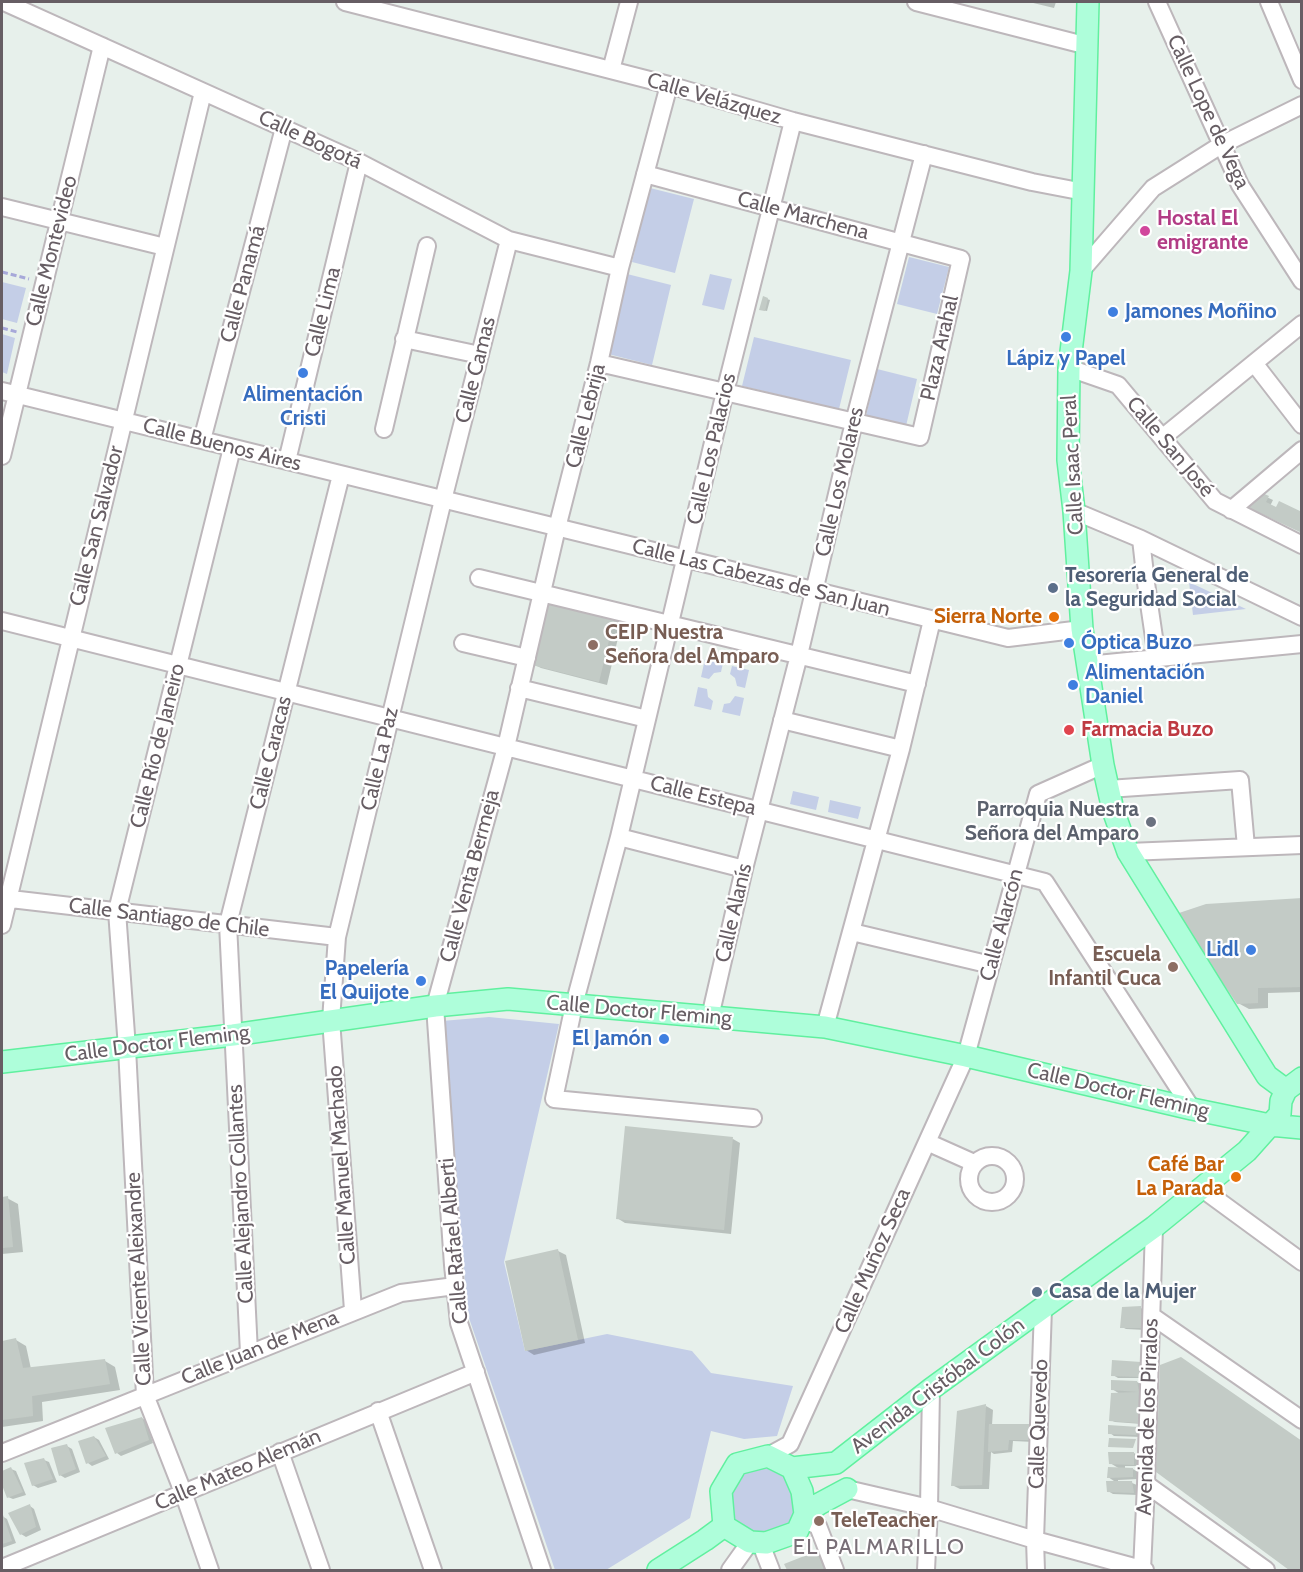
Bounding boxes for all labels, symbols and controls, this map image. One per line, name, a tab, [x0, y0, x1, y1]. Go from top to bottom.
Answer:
street label: Calle Lope de Vega	[1161, 31, 1255, 193]
street label: Calle Velázquez	[644, 68, 784, 130]
street label: Calle Bogotá	[254, 105, 366, 175]
street label: Calle Montevideo	[21, 173, 83, 329]
street label: Calle Marchena	[734, 186, 872, 246]
place label: Hostal El emigrante	[1157, 206, 1248, 256]
street label: Calle Panamá	[215, 223, 271, 345]
marker: Hostal El emigrante	[1138, 224, 1152, 238]
street label: Calle Lima	[300, 264, 346, 360]
street label: Plaza Arahal	[916, 293, 964, 403]
place label: Jamones Moñino	[1125, 299, 1277, 325]
marker: Jamones Moñino	[1106, 305, 1120, 319]
street label: Calle Camas	[451, 314, 501, 426]
marker: Lápiz y Papel	[1059, 330, 1073, 344]
place label: Lápiz y Papel	[1006, 346, 1126, 372]
street label: Calle Lebrija	[561, 361, 611, 471]
marker: Alimentación Cristi	[296, 366, 310, 380]
street label: Calle Los Palacios	[682, 371, 742, 527]
place label: Alimentación Cristi	[243, 382, 363, 432]
street label: Calle San José	[1121, 392, 1219, 502]
street label: Calle Isaac Peral	[1057, 394, 1089, 536]
street label: Calle Los Molares	[811, 405, 869, 559]
street label: Calle Buenos Aires	[140, 413, 304, 477]
street label: Calle San Salvador	[65, 443, 129, 609]
street label: Calle Las Cabezas de San Juan	[629, 534, 893, 622]
place label: Tesorería General de la Seguridad Social	[1065, 563, 1249, 613]
marker: Tesorería General de la Seguridad Social	[1046, 581, 1060, 595]
place label: Sierra Norte	[934, 604, 1042, 630]
marker: Sierra Norte	[1047, 610, 1061, 624]
place label: CEIP Nuestra Señora del Amparo	[605, 620, 779, 670]
place label: Óptica Buzo	[1081, 630, 1192, 656]
marker: Óptica Buzo	[1062, 636, 1076, 650]
marker: CEIP Nuestra Señora del Amparo	[586, 638, 600, 652]
place label: Alimentación Daniel	[1085, 660, 1205, 710]
street label: Calle Río de Janeiro	[125, 661, 191, 831]
marker: Alimentación Daniel	[1066, 678, 1080, 692]
street label: Calle Caracas	[245, 694, 297, 812]
street label: Calle La Paz	[356, 705, 404, 813]
place label: Farmacia Buzo	[1081, 717, 1213, 743]
marker: Farmacia Buzo	[1062, 723, 1076, 737]
street label: Calle Estepa	[648, 771, 758, 821]
street label: Calle Venta Bermeja	[435, 787, 505, 965]
place label: Parroquia Nuestra Señora del Amparo	[965, 797, 1139, 847]
marker: Parroquia Nuestra Señora del Amparo	[1144, 815, 1158, 829]
street label: Calle Alanís	[710, 861, 758, 965]
street label: Calle Alarcón	[975, 866, 1029, 984]
street label: Calle Santiago de Chile	[67, 893, 271, 943]
place label: Lidl	[1206, 937, 1239, 963]
place label: Escuela Infantil Cuca	[1048, 942, 1161, 992]
marker: Lidl	[1244, 943, 1258, 957]
place label: Papelería El Quijote	[319, 956, 409, 1006]
marker: Escuela Infantil Cuca	[1166, 960, 1180, 974]
marker: Papelería El Quijote	[414, 974, 428, 988]
street label: Calle Doctor Fleming	[545, 990, 733, 1032]
street label: Calle Doctor Fleming	[63, 1020, 251, 1068]
place label: El Jamón	[572, 1026, 652, 1052]
marker: El Jamón	[657, 1032, 671, 1046]
street label: Calle Doctor Fleming	[1025, 1058, 1211, 1124]
street label: Calle Manuel Machado	[322, 1065, 362, 1265]
street label: Calle Alejandro Collantes	[223, 1084, 259, 1304]
place label: Café Bar La Parada	[1136, 1152, 1224, 1202]
street label: Calle Rafael Alberti	[434, 1157, 474, 1325]
marker: Café Bar La Parada	[1229, 1170, 1243, 1184]
street label: Calle Vicente Aleixandre	[121, 1172, 157, 1386]
street label: Calle Muñoz Seca	[830, 1184, 916, 1338]
place label: Casa de la Mujer	[1049, 1279, 1196, 1305]
marker: Casa de la Mujer	[1030, 1285, 1044, 1299]
street label: Calle Juan de Mena	[178, 1305, 342, 1391]
street label: Avenida Cristóbal Colón	[846, 1313, 1030, 1459]
street label: Avenida de los Pirralos	[1132, 1318, 1164, 1516]
street label: Calle Quevedo	[1024, 1359, 1054, 1489]
street label: Calle Mateo Alemán	[151, 1424, 325, 1516]
place label: TeleTeacher	[831, 1508, 937, 1534]
marker: TeleTeacher	[812, 1514, 826, 1528]
district label: EL PALMARILLO	[793, 1535, 965, 1561]

